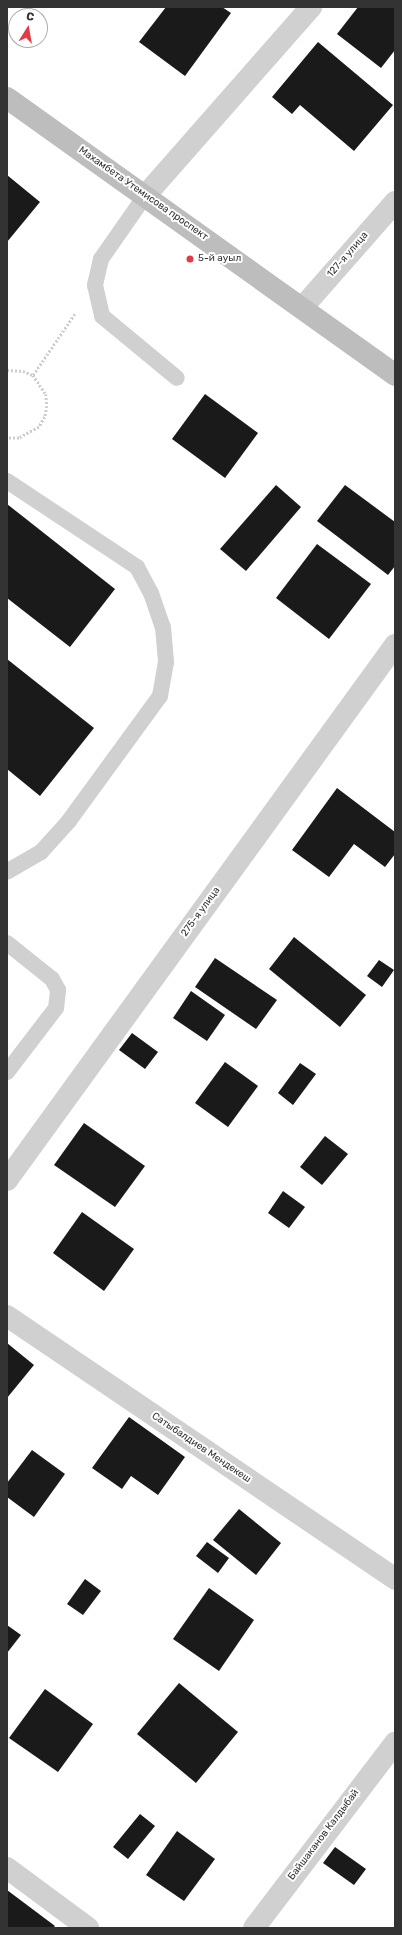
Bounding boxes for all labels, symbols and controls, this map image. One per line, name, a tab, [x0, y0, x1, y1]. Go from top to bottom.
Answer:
north arrow	[8, 8, 48, 48]
text: С	[25, 10, 35, 24]
street label: Махамбета Утемисова проспект	[76, 145, 210, 243]
street label: 127-я улица	[325, 230, 371, 280]
place label: 5-й ауыл	[198, 253, 241, 265]
marker: 5-й ауыл	[185, 254, 195, 264]
street label: 275-я улица	[179, 885, 223, 939]
street label: Сатыбалдиев Мендекеш	[149, 1410, 253, 1486]
street label: Байшаканов Калдыбай	[286, 1787, 362, 1883]

